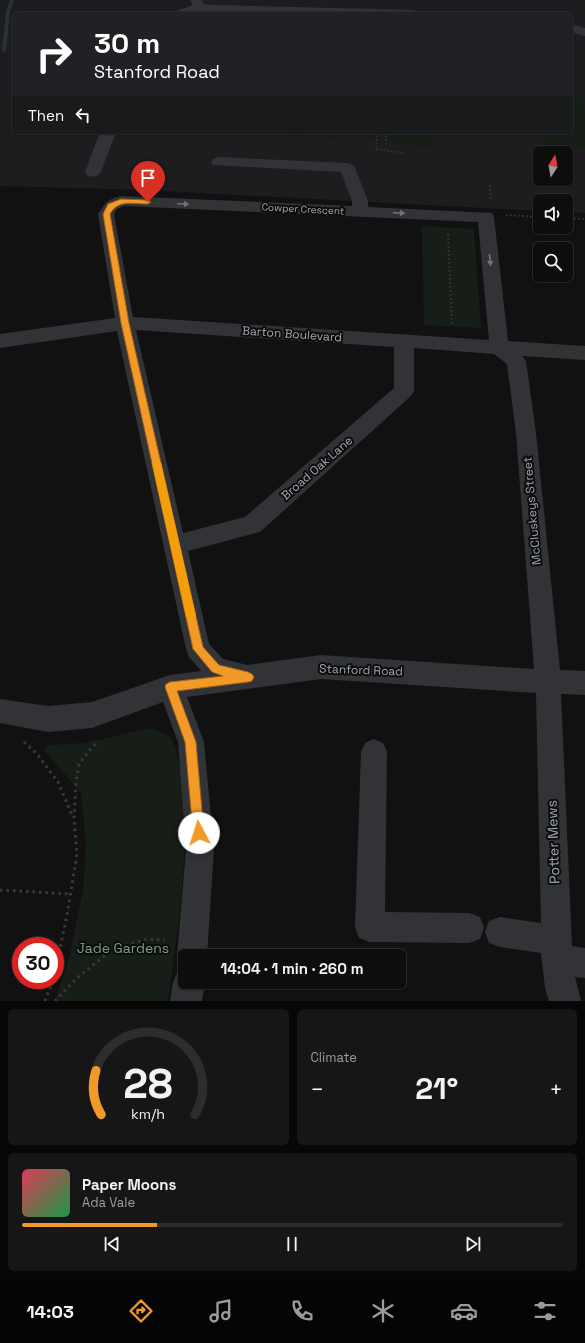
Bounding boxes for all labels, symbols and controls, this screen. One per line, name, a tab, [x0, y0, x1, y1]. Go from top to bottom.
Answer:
text: 30 m	[94, 25, 160, 61]
icon: right	[28, 28, 80, 80]
text: Stanford Road	[94, 60, 220, 83]
icon: left	[72, 104, 94, 126]
text: Then	[28, 106, 64, 125]
north arrow	[533, 146, 573, 186]
map controls	[533, 146, 573, 282]
pin	[131, 161, 165, 202]
icon: arrive	[137, 167, 159, 189]
button: sound	[533, 194, 573, 234]
one-way arrow	[177, 200, 189, 207]
street label: Cowper Crescent	[261, 200, 345, 218]
one-way arrow	[393, 210, 405, 217]
button: search	[533, 242, 573, 282]
one-way arrow	[487, 254, 493, 266]
street label: Barton Boulevard	[241, 323, 343, 345]
street label: Broad Oak Lane	[278, 433, 356, 503]
street label: McCluskeys Street	[519, 456, 545, 566]
street label: Stanford Road	[319, 661, 403, 679]
street label: Potter Mews	[543, 800, 563, 884]
position arrow	[178, 812, 220, 854]
speed limit sign: 30	[12, 937, 64, 989]
park label: Jade Gardens	[77, 939, 169, 957]
text: 14:04 · 1 min · 260 m	[221, 959, 363, 978]
text: Climate	[311, 1049, 357, 1066]
text: 28	[123, 1057, 173, 1110]
text: 21°	[415, 1069, 458, 1108]
text: −	[311, 1075, 324, 1103]
text: +	[549, 1075, 563, 1103]
text: km/h	[131, 1105, 165, 1123]
text: Paper Moons	[82, 1175, 176, 1194]
text: Ada Vale	[82, 1194, 135, 1211]
icon: previous	[101, 1233, 123, 1255]
icon: pause	[281, 1233, 303, 1255]
icon: next	[462, 1233, 484, 1255]
icon: directions	[127, 1297, 155, 1325]
icon: music	[207, 1297, 235, 1325]
icon: phone	[288, 1297, 316, 1325]
icon: climate	[369, 1297, 397, 1325]
icon: car	[450, 1297, 478, 1325]
icon: filters	[531, 1297, 559, 1325]
text: 14:03	[26, 1300, 74, 1323]

